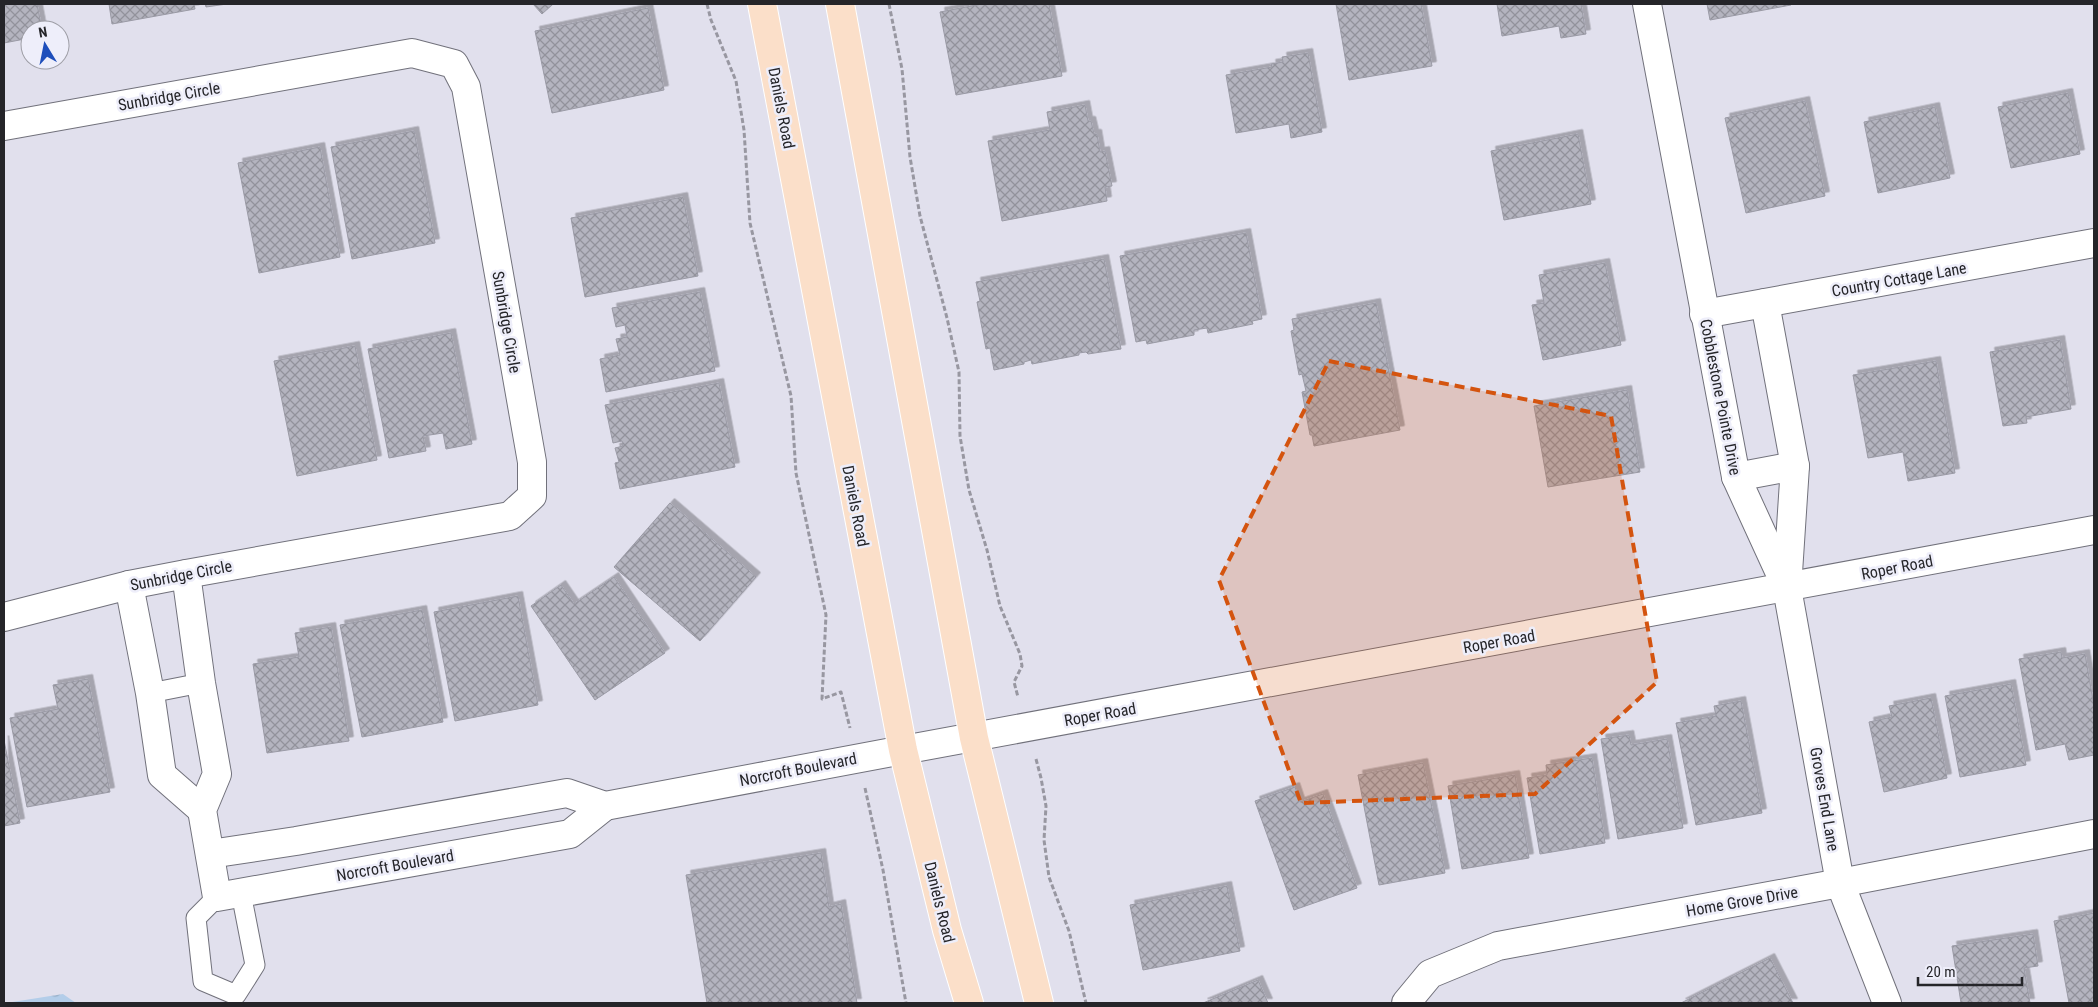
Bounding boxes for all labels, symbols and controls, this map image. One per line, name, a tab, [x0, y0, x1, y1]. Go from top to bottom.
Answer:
north arrow	[20, 20, 70, 70]
text: N	[37, 24, 48, 41]
street label: Daniels Road	[764, 66, 799, 150]
street label: Sunbridge Circle	[117, 78, 222, 115]
street label: Country Cottage Lane	[1830, 258, 1968, 301]
street label: Sunbridge Circle	[488, 270, 525, 375]
street label: Cobblestone Pointe Drive	[1696, 317, 1745, 477]
street label: Daniels Road	[838, 464, 873, 548]
street label: Roper Road	[1860, 551, 1935, 584]
street label: Sunbridge Circle	[129, 556, 234, 595]
street label: Roper Road	[1462, 626, 1536, 657]
street label: Roper Road	[1063, 699, 1137, 730]
street label: Groves End Lane	[1806, 746, 1843, 853]
street label: Norcroft Boulevard	[738, 749, 858, 790]
street label: Norcroft Boulevard	[335, 846, 455, 885]
street label: Daniels Road	[920, 860, 959, 944]
street label: Home Grove Drive	[1685, 882, 1799, 921]
scale bar	[1918, 954, 2022, 986]
text: 20 m	[1926, 963, 1956, 981]

